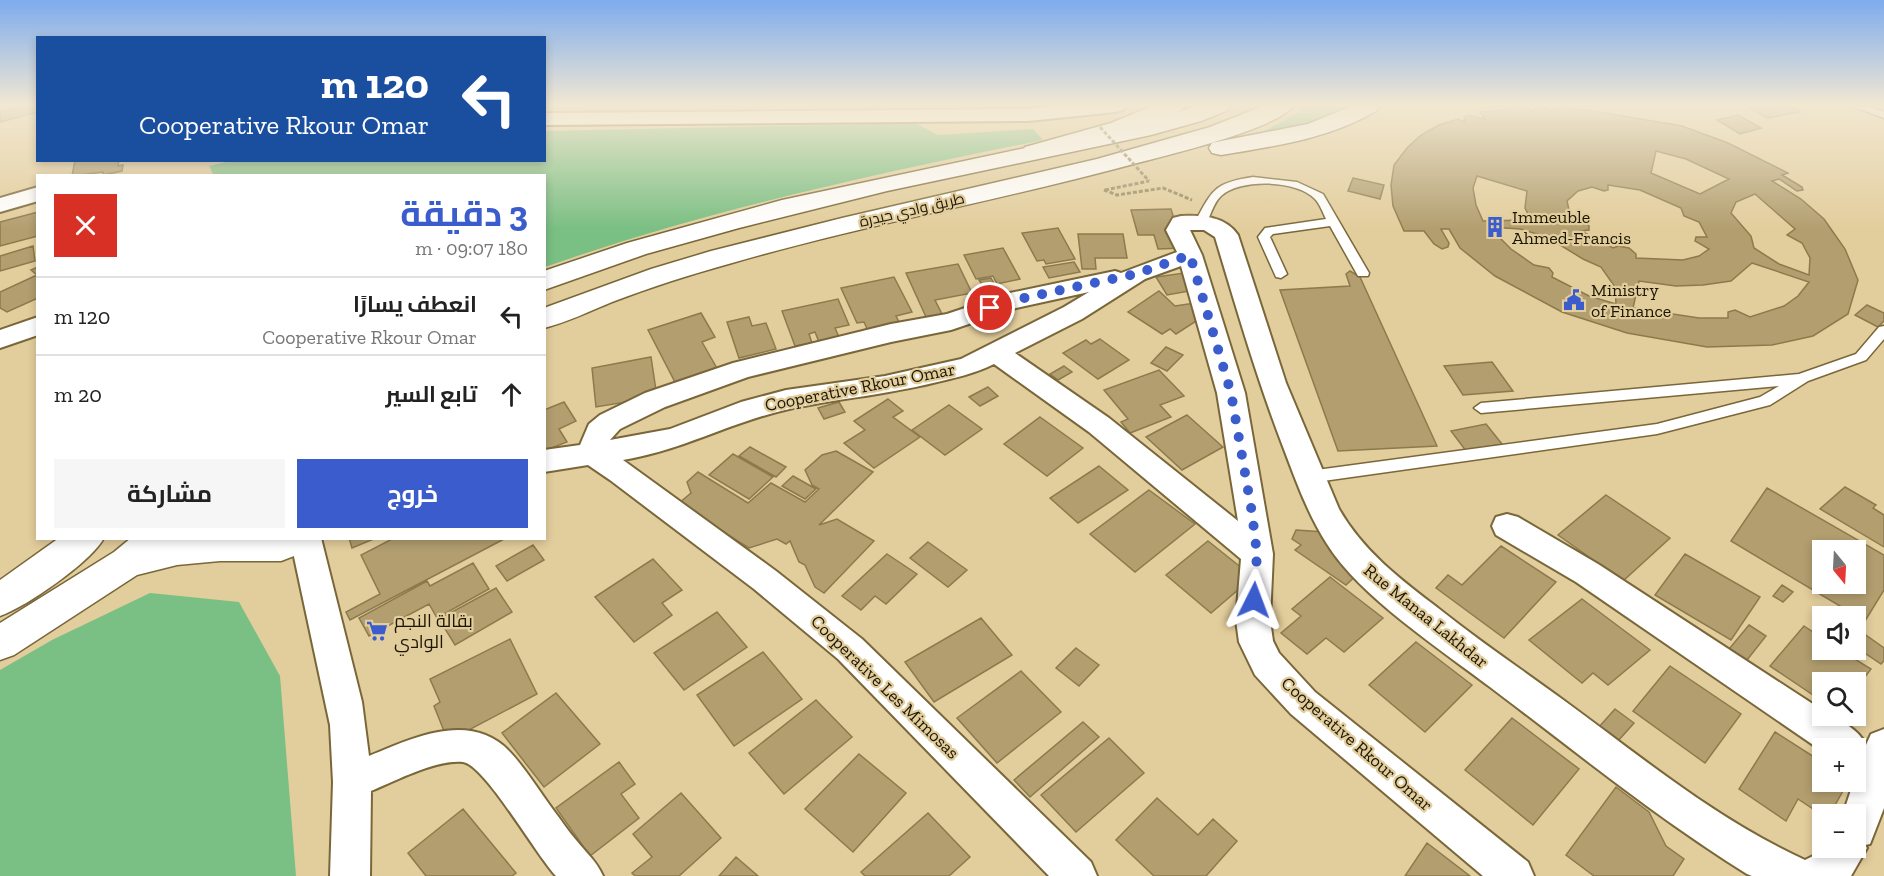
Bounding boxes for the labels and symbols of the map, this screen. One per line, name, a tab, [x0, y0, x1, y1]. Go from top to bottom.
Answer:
street label: طريق وادي حيدرة	[858, 189, 967, 234]
place label: Immeuble Ahmed-Francis	[1512, 206, 1631, 249]
building icon: Immeuble Ahmed-Francis	[1483, 215, 1507, 239]
place label: Ministry of Finance	[1591, 279, 1671, 322]
pin	[964, 282, 1015, 333]
public building icon: Ministry of Finance	[1562, 288, 1586, 312]
street label: Cooperative Rkour Omar	[763, 358, 957, 416]
north arrow	[1812, 540, 1866, 594]
street label: Rue Manaa Lakhdar	[1359, 559, 1493, 673]
position arrow	[1222, 568, 1286, 632]
place label: بقالة النجم الوادي	[394, 610, 473, 656]
street label: Cooperative Les Mimosas	[806, 610, 964, 764]
supermarket icon: بقالة النجم الوادي	[365, 619, 389, 643]
street label: Cooperative Rkour Omar	[1277, 672, 1437, 816]

